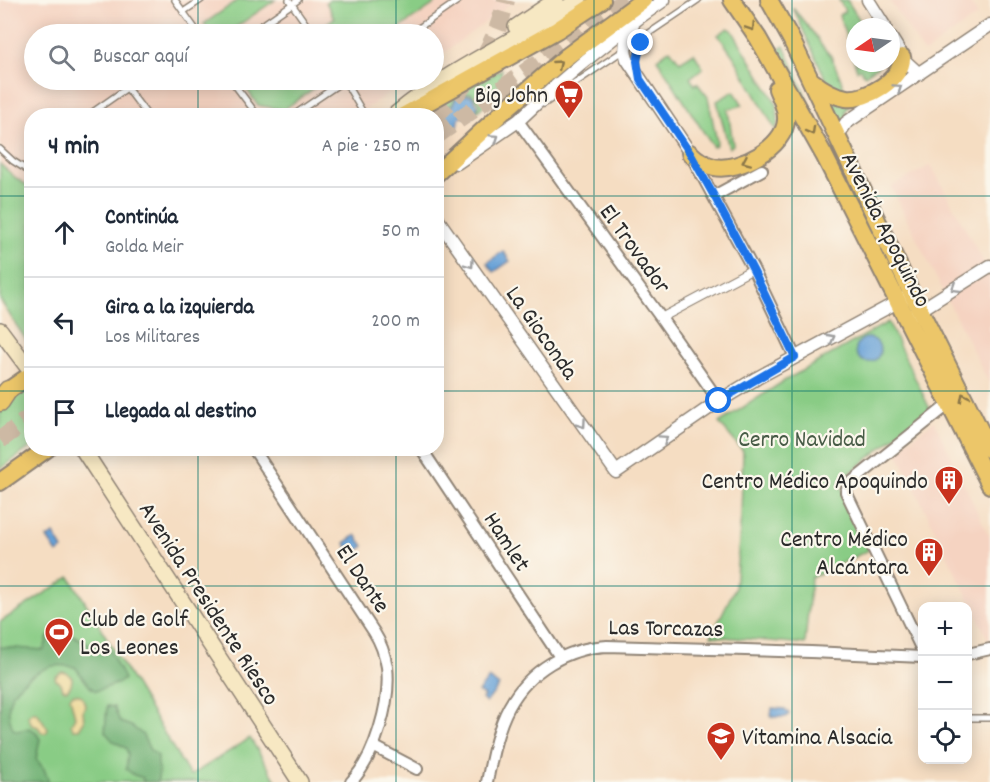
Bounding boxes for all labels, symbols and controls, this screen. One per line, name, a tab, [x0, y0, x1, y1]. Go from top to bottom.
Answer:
north arrow	[846, 18, 900, 72]
one-way arrow	[743, 21, 755, 31]
search box	[24, 24, 444, 90]
route end	[627, 29, 653, 55]
icon: search	[45, 41, 78, 74]
text: Buscar aquí	[93, 42, 188, 73]
one-way arrow	[551, 60, 562, 71]
supermarket icon: Big John	[553, 78, 585, 120]
place label: Big John	[475, 80, 548, 114]
one-way arrow	[891, 84, 902, 95]
one-way arrow	[803, 125, 815, 135]
text: 4 min	[48, 129, 99, 166]
text: A pie · 250 m	[322, 133, 420, 161]
one-way arrow	[488, 134, 499, 145]
street label: Avenida Apoquindo	[830, 147, 938, 314]
one-way arrow	[741, 153, 752, 165]
street label: El Trovador	[589, 198, 678, 302]
text: Continúa	[105, 203, 178, 234]
icon: ahead	[48, 216, 81, 249]
text: 50 m	[382, 218, 420, 246]
text: Golda Meir	[105, 234, 184, 262]
one-way arrow	[463, 258, 474, 269]
street label: La Gioconda	[496, 280, 586, 388]
one-way arrow	[951, 281, 962, 292]
text: Gira a la izquierda	[105, 293, 254, 324]
icon: left	[48, 306, 81, 339]
text: 200 m	[371, 308, 420, 336]
text: Los Militares	[105, 324, 200, 352]
one-way arrow	[824, 334, 835, 345]
route start	[705, 387, 731, 413]
one-way arrow	[959, 393, 971, 404]
icon: arrive	[48, 396, 81, 429]
text: Llegada al destino	[105, 397, 257, 428]
one-way arrow	[575, 417, 586, 428]
park label: Cerro Navidad	[738, 424, 866, 458]
one-way arrow	[658, 435, 669, 446]
building icon: Centro Médico Apoquindo	[933, 464, 965, 506]
place label: Centro Médico Apoquindo	[701, 466, 928, 500]
street label: Avenida Presidente Riesco	[129, 496, 286, 713]
street label: Hamlet	[473, 506, 538, 579]
place label: Centro Médico Alcántara	[780, 524, 909, 586]
building icon: Centro Médico Alcántara	[913, 536, 945, 578]
street label: El Dante	[326, 539, 397, 621]
map controls	[918, 602, 972, 764]
button: +	[918, 602, 972, 656]
place label: Club de Golf Los Leones	[80, 604, 189, 666]
street label: Las Torcazas	[608, 612, 724, 648]
sports icon: Club de Golf Los Leones	[43, 616, 75, 658]
button: −	[918, 656, 972, 710]
button: locate	[918, 710, 972, 764]
school or university icon: Vitamina Alsacia	[705, 720, 737, 762]
place label: Vitamina Alsacia	[742, 722, 893, 756]

